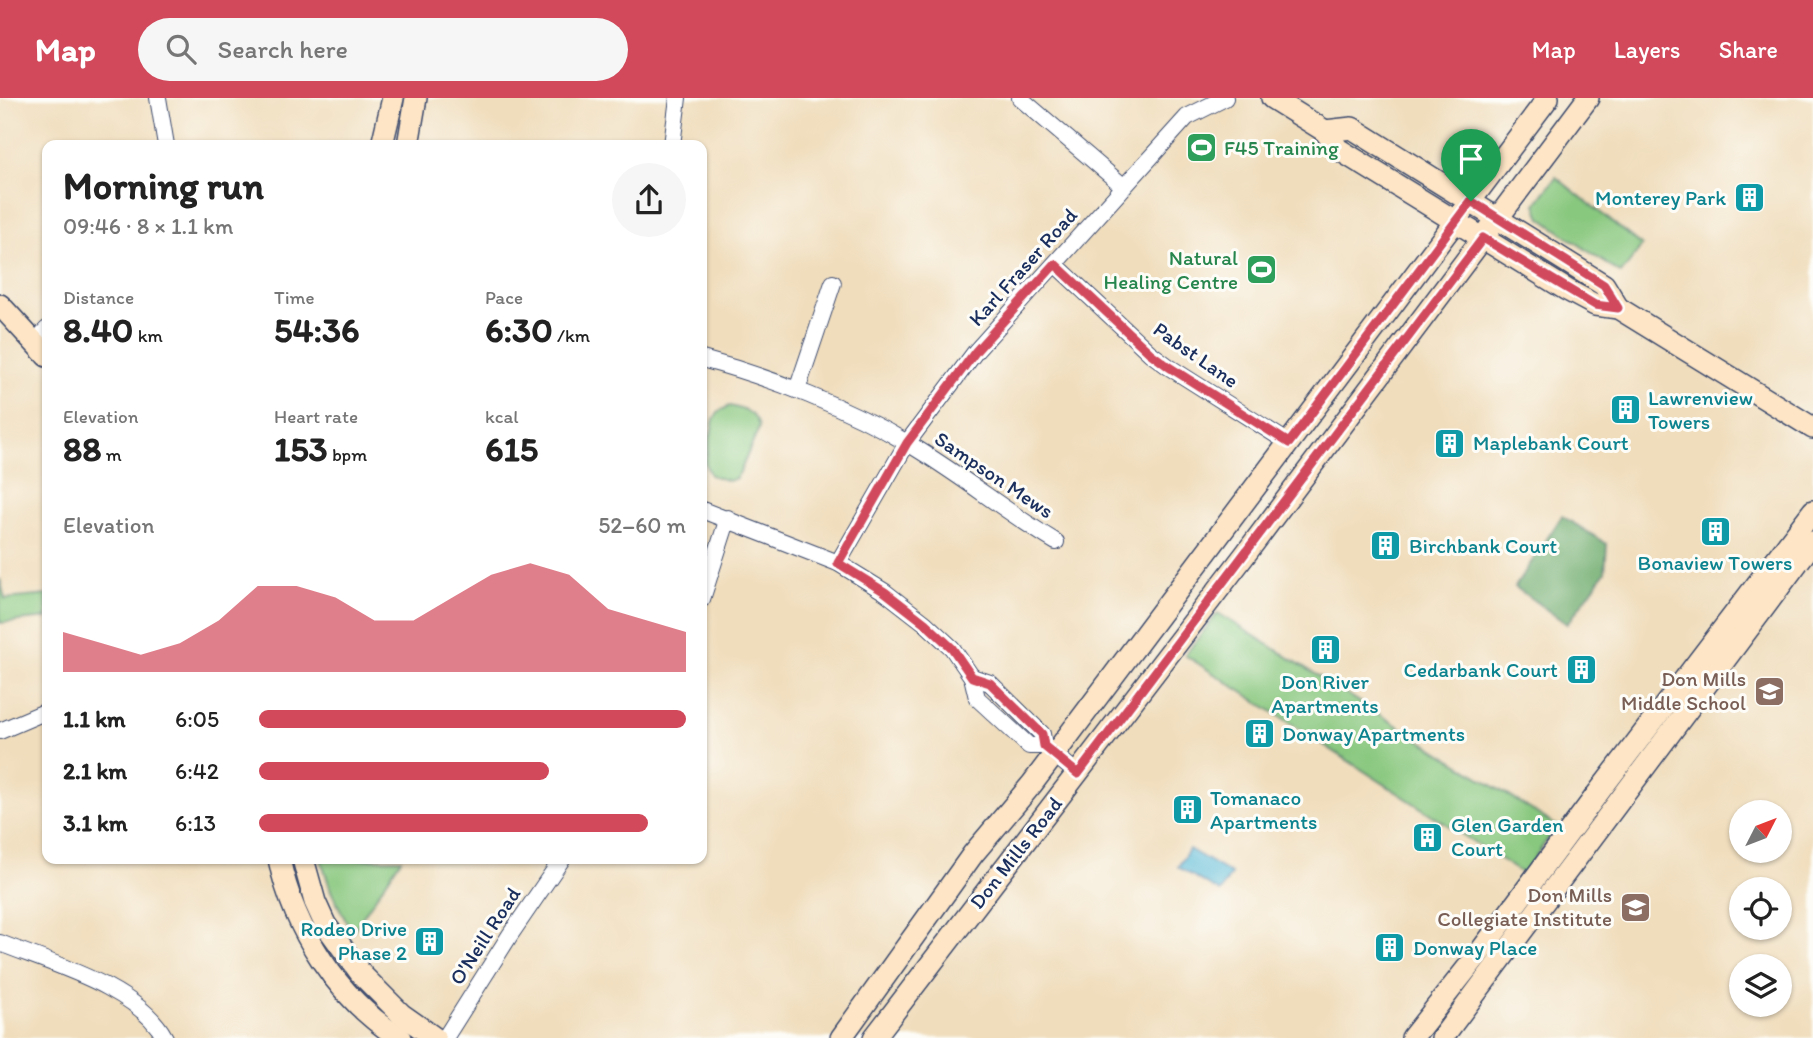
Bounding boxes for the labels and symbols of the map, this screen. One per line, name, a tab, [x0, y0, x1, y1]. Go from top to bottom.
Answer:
pin	[1441, 129, 1501, 201]
sports icon: F45 Training	[1184, 131, 1218, 165]
place label: F45 Training	[1224, 135, 1339, 160]
building icon: Monterey Park	[1732, 181, 1766, 215]
place label: Monterey Park	[1595, 185, 1726, 210]
street label: Karl Fraser Road	[963, 202, 1083, 331]
place label: Natural Healing Centre	[1104, 245, 1238, 294]
sports icon: Natural Healing Centre	[1244, 253, 1278, 287]
street label: Pabst Lane	[1149, 316, 1244, 393]
place label: Lawrenview Towers	[1648, 385, 1753, 434]
building icon: Lawrenview Towers	[1608, 393, 1642, 427]
street label: Sampson Mews	[930, 426, 1058, 523]
building icon: Maplebank Court	[1433, 426, 1467, 460]
place label: Maplebank Court	[1473, 430, 1629, 455]
building icon: Bonaview Towers	[1698, 514, 1732, 548]
building icon: Birchbank Court	[1369, 529, 1403, 563]
place label: Birchbank Court	[1409, 533, 1557, 558]
place label: Bonaview Towers	[1638, 550, 1792, 575]
building icon: Don River Apartments	[1308, 633, 1342, 667]
building icon: Cedarbank Court	[1564, 653, 1598, 687]
place label: Cedarbank Court	[1404, 657, 1558, 682]
place label: Don Mills Middle School	[1621, 666, 1746, 715]
place label: Don River Apartments	[1271, 669, 1379, 718]
school or university icon: Don Mills Middle School	[1752, 674, 1786, 708]
building icon: Donway Apartments	[1242, 717, 1276, 751]
place label: Donway Apartments	[1282, 721, 1465, 746]
place label: Tomanaco Apartments	[1210, 785, 1317, 834]
street label: Don Mills Road	[964, 792, 1067, 914]
building icon: Tomanaco Apartments	[1170, 793, 1204, 827]
north arrow	[1729, 800, 1792, 863]
place label: Glen Garden Court	[1451, 812, 1563, 861]
building icon: Glen Garden Court	[1411, 820, 1445, 854]
street label: O'Neill Road	[444, 882, 526, 989]
place label: Don Mills Collegiate Institute	[1437, 882, 1612, 931]
school or university icon: Don Mills Collegiate Institute	[1618, 890, 1652, 924]
place label: Rodeo Drive Phase 2	[300, 916, 407, 965]
building icon: Rodeo Drive Phase 2	[413, 924, 447, 958]
building icon: Donway Place	[1373, 931, 1407, 965]
place label: Donway Place	[1413, 935, 1537, 960]

